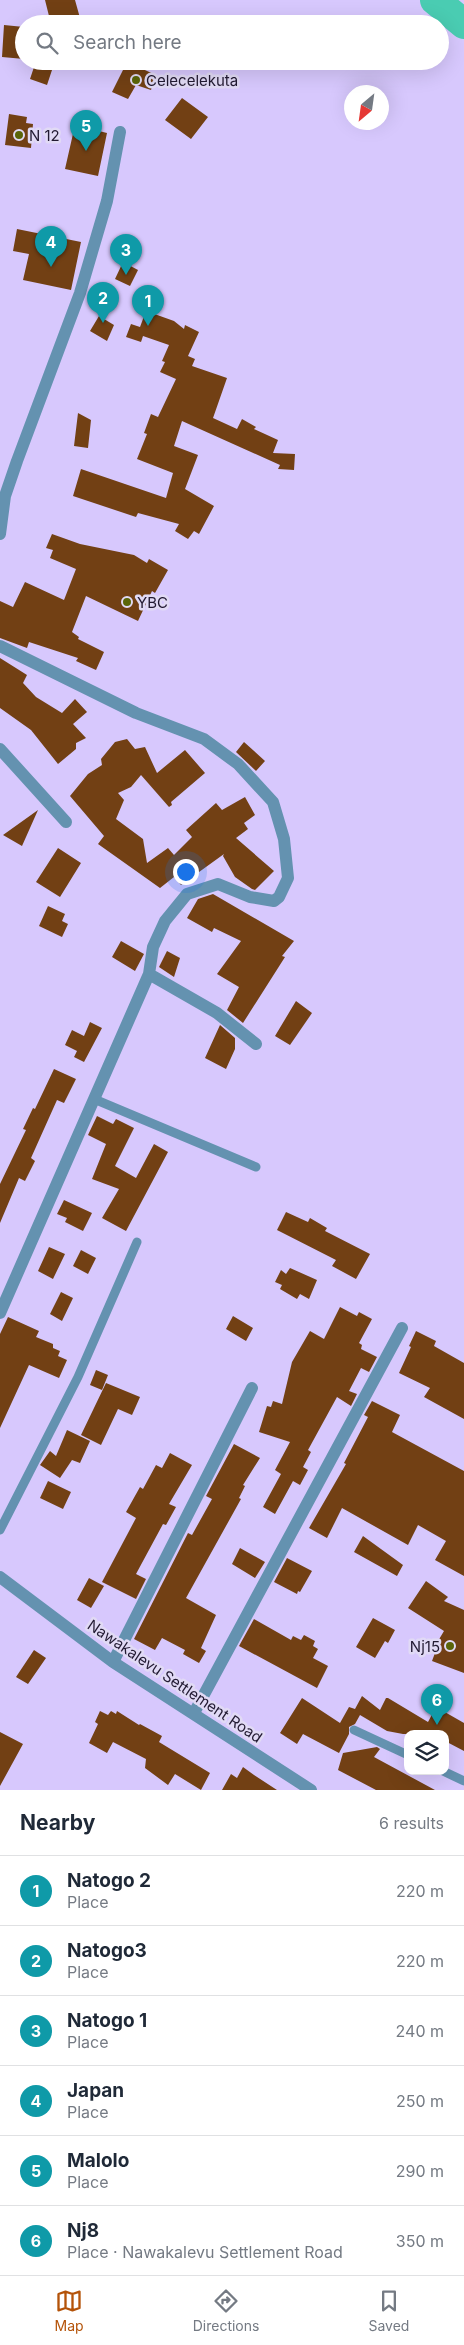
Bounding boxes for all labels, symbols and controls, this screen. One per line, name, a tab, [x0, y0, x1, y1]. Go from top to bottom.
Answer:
search box	[15, 15, 449, 70]
icon: search	[33, 29, 61, 57]
text: Search here	[73, 31, 182, 54]
place label: Celecelekuta	[146, 71, 238, 90]
marker: Celecelekuta	[130, 74, 142, 86]
north arrow	[344, 85, 389, 130]
pin: 5	[70, 110, 102, 151]
place label: N 12	[29, 126, 60, 145]
marker: N 12	[13, 129, 25, 141]
pin: 4	[35, 226, 67, 267]
pin: 3	[110, 234, 142, 275]
pin: 2	[87, 282, 119, 323]
pin: 1	[132, 285, 164, 326]
place label: YBC	[137, 593, 168, 612]
marker: YBC	[121, 596, 133, 608]
your location	[173, 859, 199, 885]
street label: Nawakalevu Settlement Road	[84, 1615, 266, 1747]
place label: Nj15	[410, 1637, 440, 1656]
marker: Nj15	[444, 1640, 456, 1652]
pin: 6	[421, 1684, 453, 1725]
map controls	[404, 1730, 449, 1775]
button: layers	[404, 1730, 449, 1775]
text: Nearby	[20, 1810, 95, 1835]
text: 6 results	[379, 1813, 444, 1833]
text: Natogo 2	[67, 1869, 151, 1892]
text: 1	[33, 1881, 39, 1901]
text: 220 m	[396, 1881, 444, 1901]
text: Place	[67, 1892, 109, 1912]
text: Natogo3	[67, 1939, 147, 1962]
text: 2	[31, 1951, 41, 1971]
text: 220 m	[396, 1951, 444, 1971]
text: Place	[67, 1962, 109, 1982]
text: Natogo 1	[67, 2009, 147, 2032]
text: 3	[31, 2021, 41, 2041]
text: 240 m	[396, 2021, 444, 2041]
text: Place	[67, 2032, 109, 2052]
text: Japan	[67, 2079, 124, 2102]
text: 4	[31, 2091, 41, 2111]
text: 250 m	[396, 2091, 444, 2111]
text: Place	[67, 2102, 109, 2122]
text: Malolo	[67, 2149, 129, 2172]
text: 5	[31, 2161, 41, 2181]
text: 290 m	[396, 2161, 444, 2181]
text: Place	[67, 2172, 109, 2192]
text: Nj8	[67, 2219, 99, 2242]
text: 6	[31, 2231, 41, 2251]
text: 350 m	[396, 2231, 444, 2251]
text: Place · Nawakalevu Settlement Road	[67, 2242, 343, 2262]
tab: Map	[55, 2287, 84, 2334]
tab: Directions	[193, 2287, 259, 2334]
tab: Saved	[368, 2287, 409, 2334]

